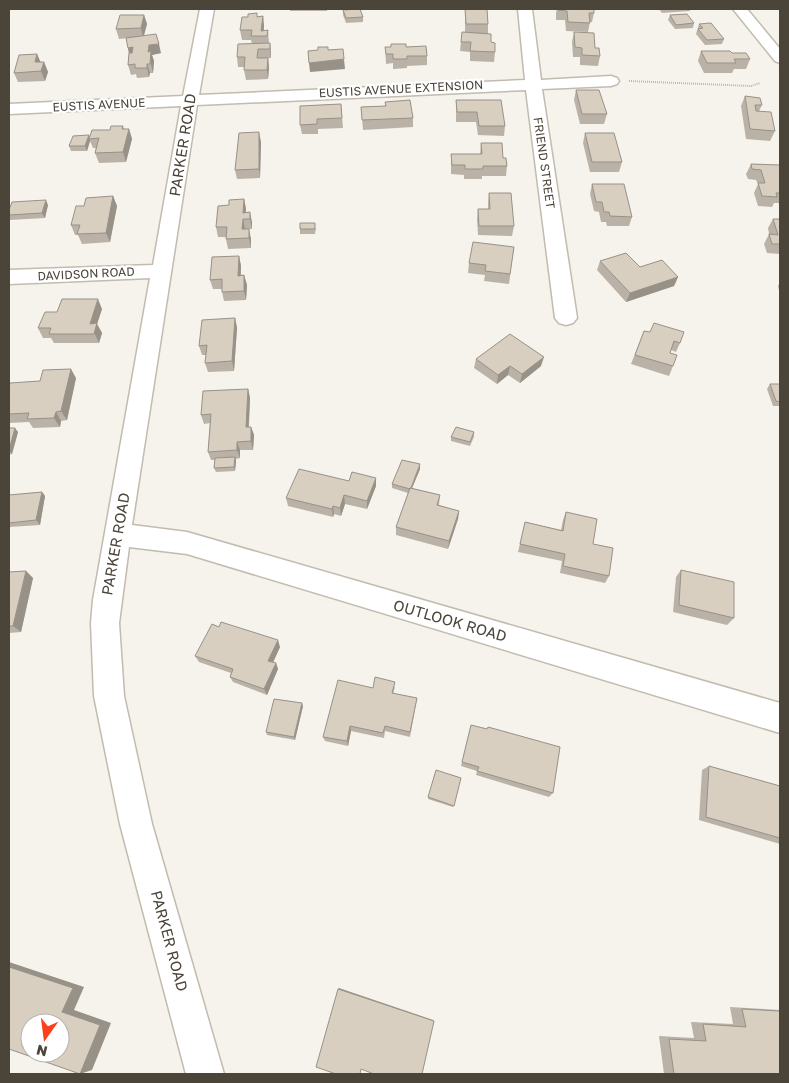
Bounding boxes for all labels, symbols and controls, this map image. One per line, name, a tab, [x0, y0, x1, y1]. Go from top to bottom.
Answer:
street label: EUSTIS AVENUE EXTENSION	[318, 77, 484, 100]
street label: PARKER ROAD	[165, 92, 199, 198]
street label: EUSTIS AVENUE	[52, 95, 146, 114]
street label: FRIEND STREET	[531, 116, 558, 210]
street label: DAVIDSON ROAD	[37, 263, 135, 284]
street label: PARKER ROAD	[97, 491, 133, 597]
street label: OUTLOOK ROAD	[391, 595, 509, 645]
street label: PARKER ROAD	[148, 888, 192, 993]
north arrow	[20, 1013, 70, 1063]
text: N	[35, 1042, 49, 1061]

